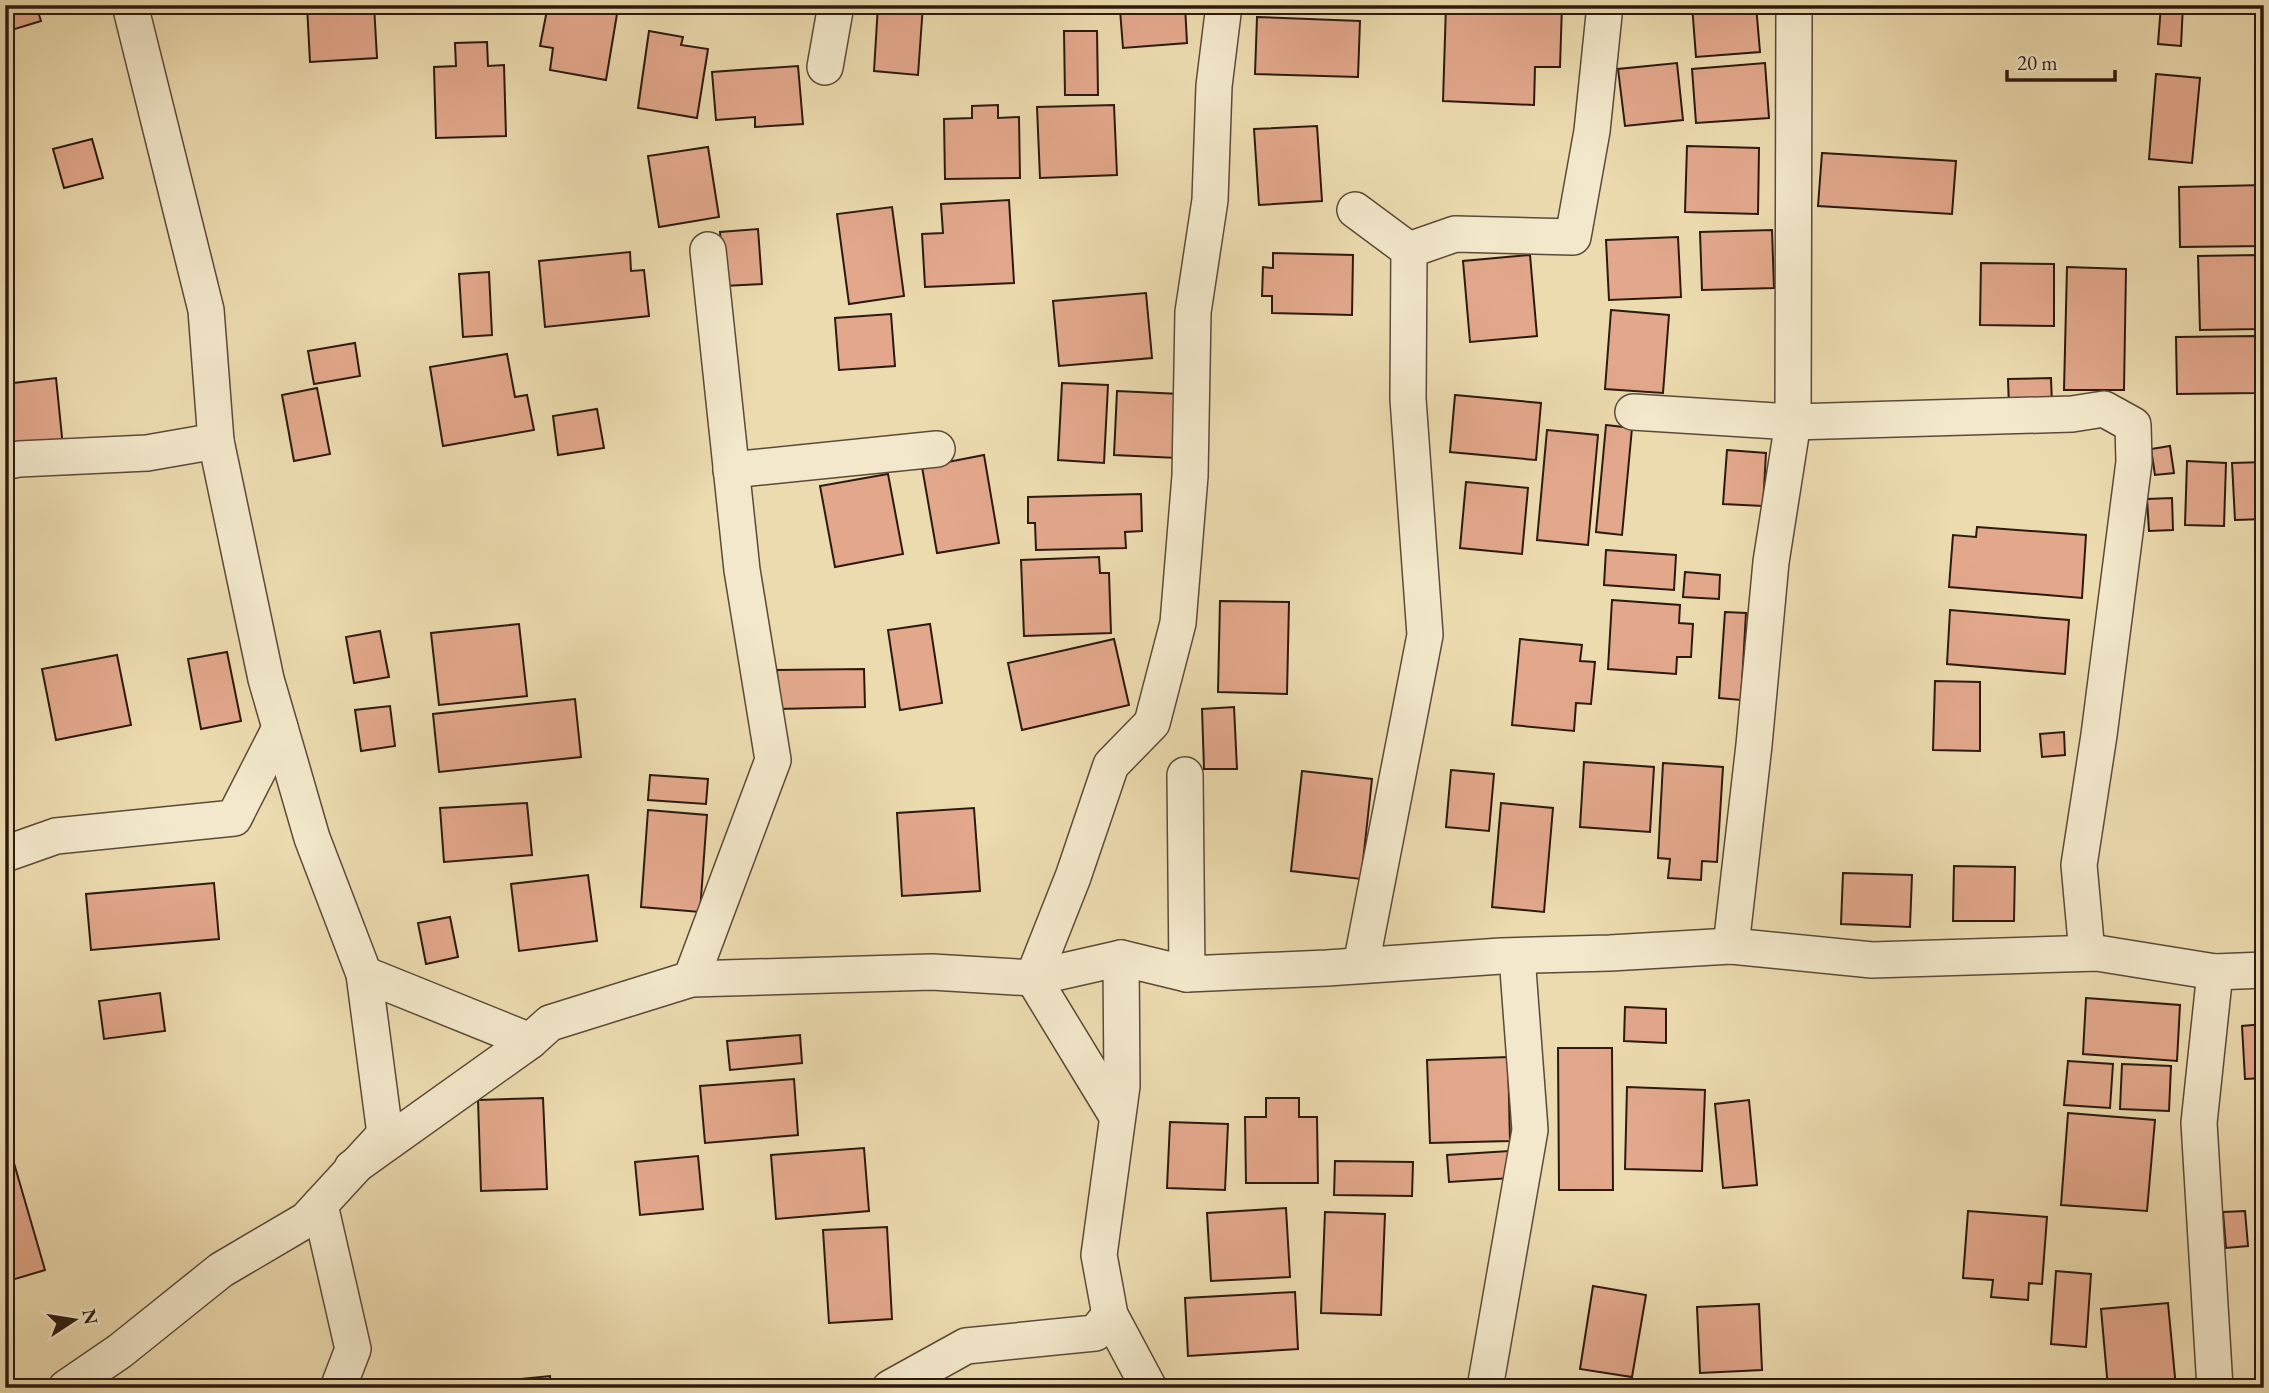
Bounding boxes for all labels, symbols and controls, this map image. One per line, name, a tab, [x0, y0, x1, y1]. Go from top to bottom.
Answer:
scale bar	[2007, 38, 2115, 82]
text: 20 m	[2017, 49, 2058, 76]
north arrow	[38, 1284, 108, 1354]
text: N	[76, 1306, 104, 1327]

